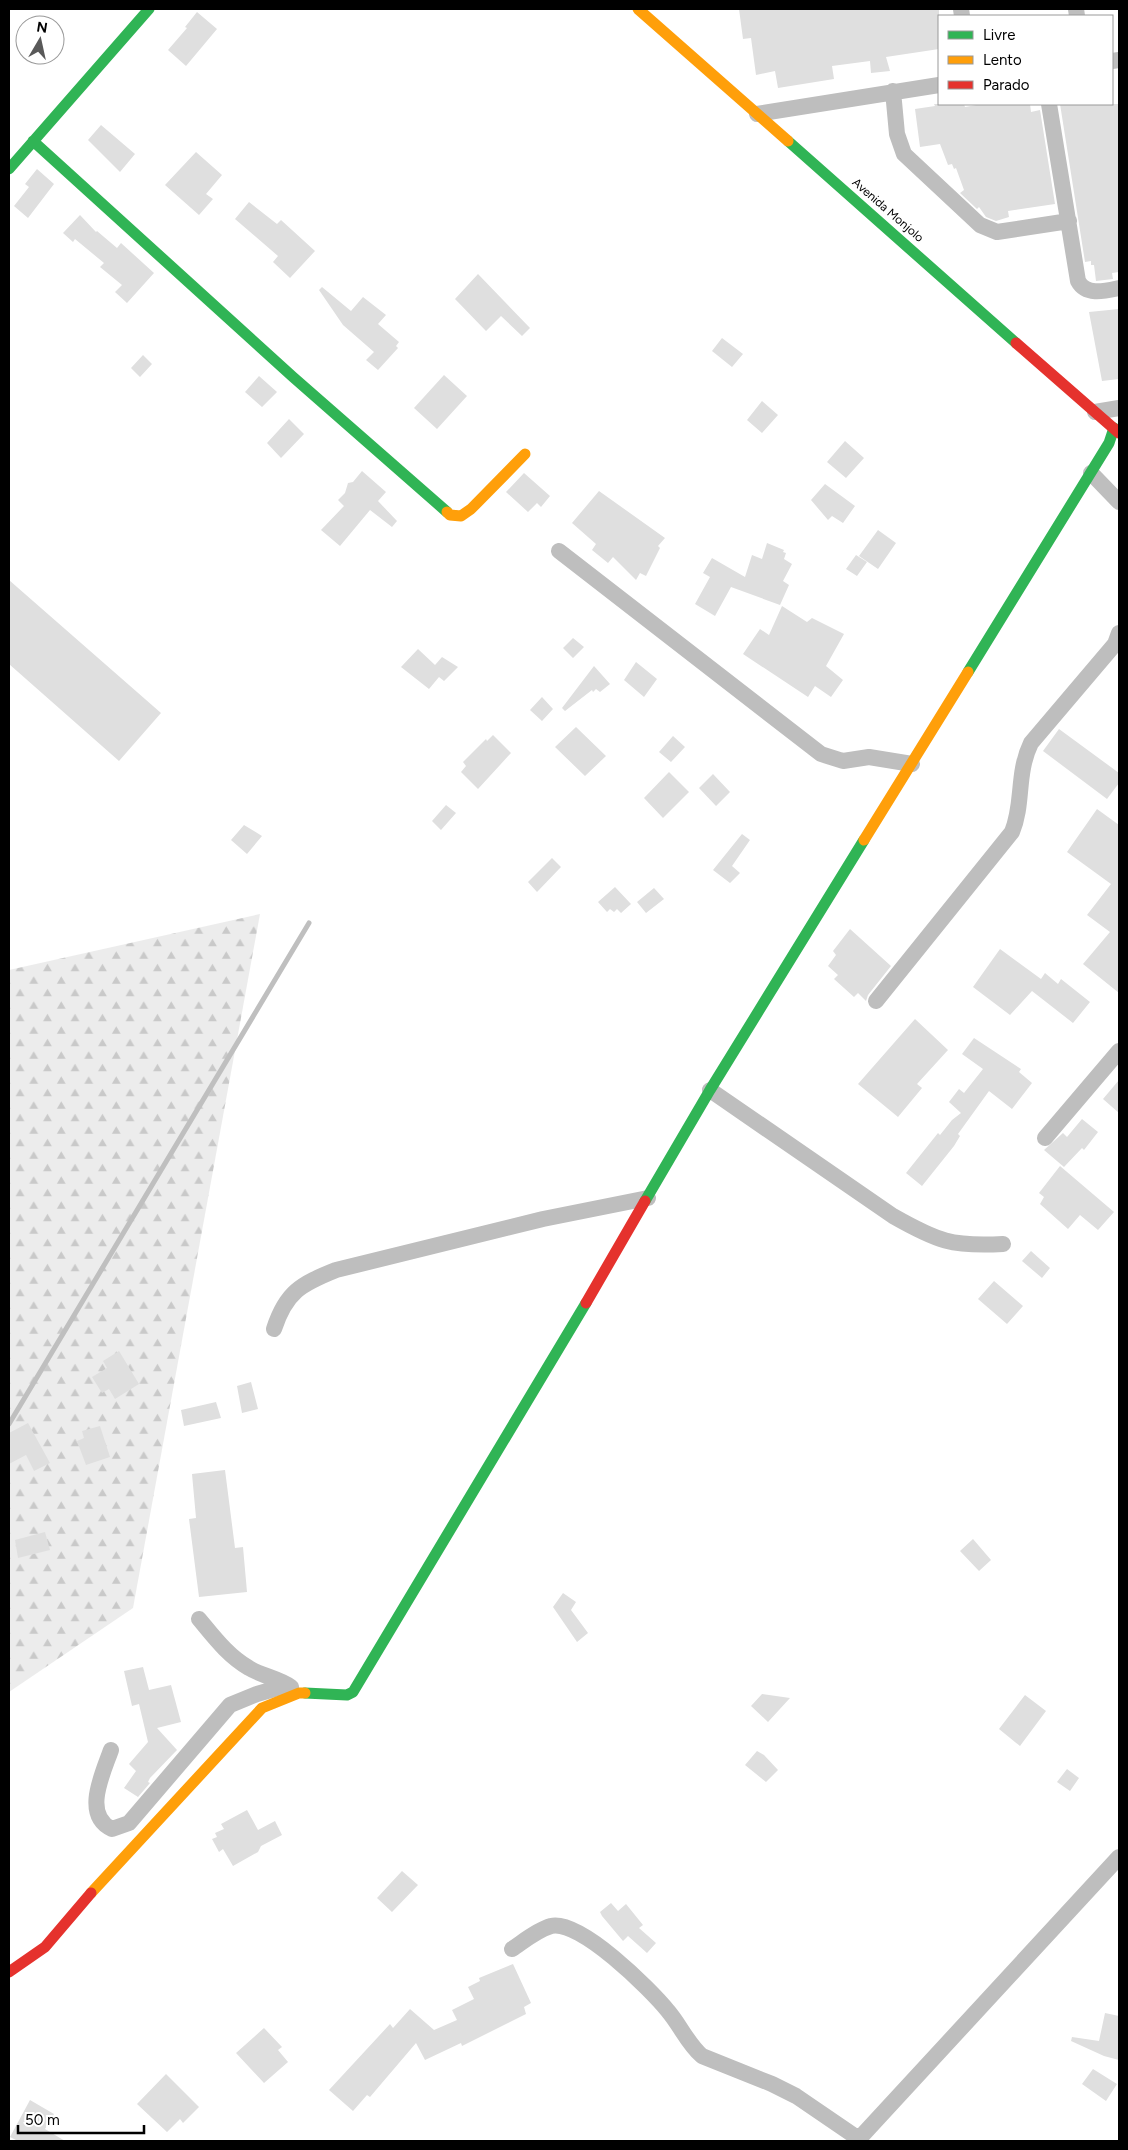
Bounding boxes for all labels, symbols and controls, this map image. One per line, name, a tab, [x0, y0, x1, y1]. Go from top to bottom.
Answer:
north arrow	[15, 15, 65, 65]
legend	[938, 15, 1113, 105]
text: N	[35, 18, 49, 37]
text: Livre	[983, 26, 1015, 44]
text: Lento	[983, 51, 1022, 69]
text: Parado	[983, 76, 1030, 94]
street label: Avenida Monjolo	[850, 175, 927, 245]
scale bar	[18, 2102, 144, 2134]
text: 50 m	[25, 2111, 60, 2129]

